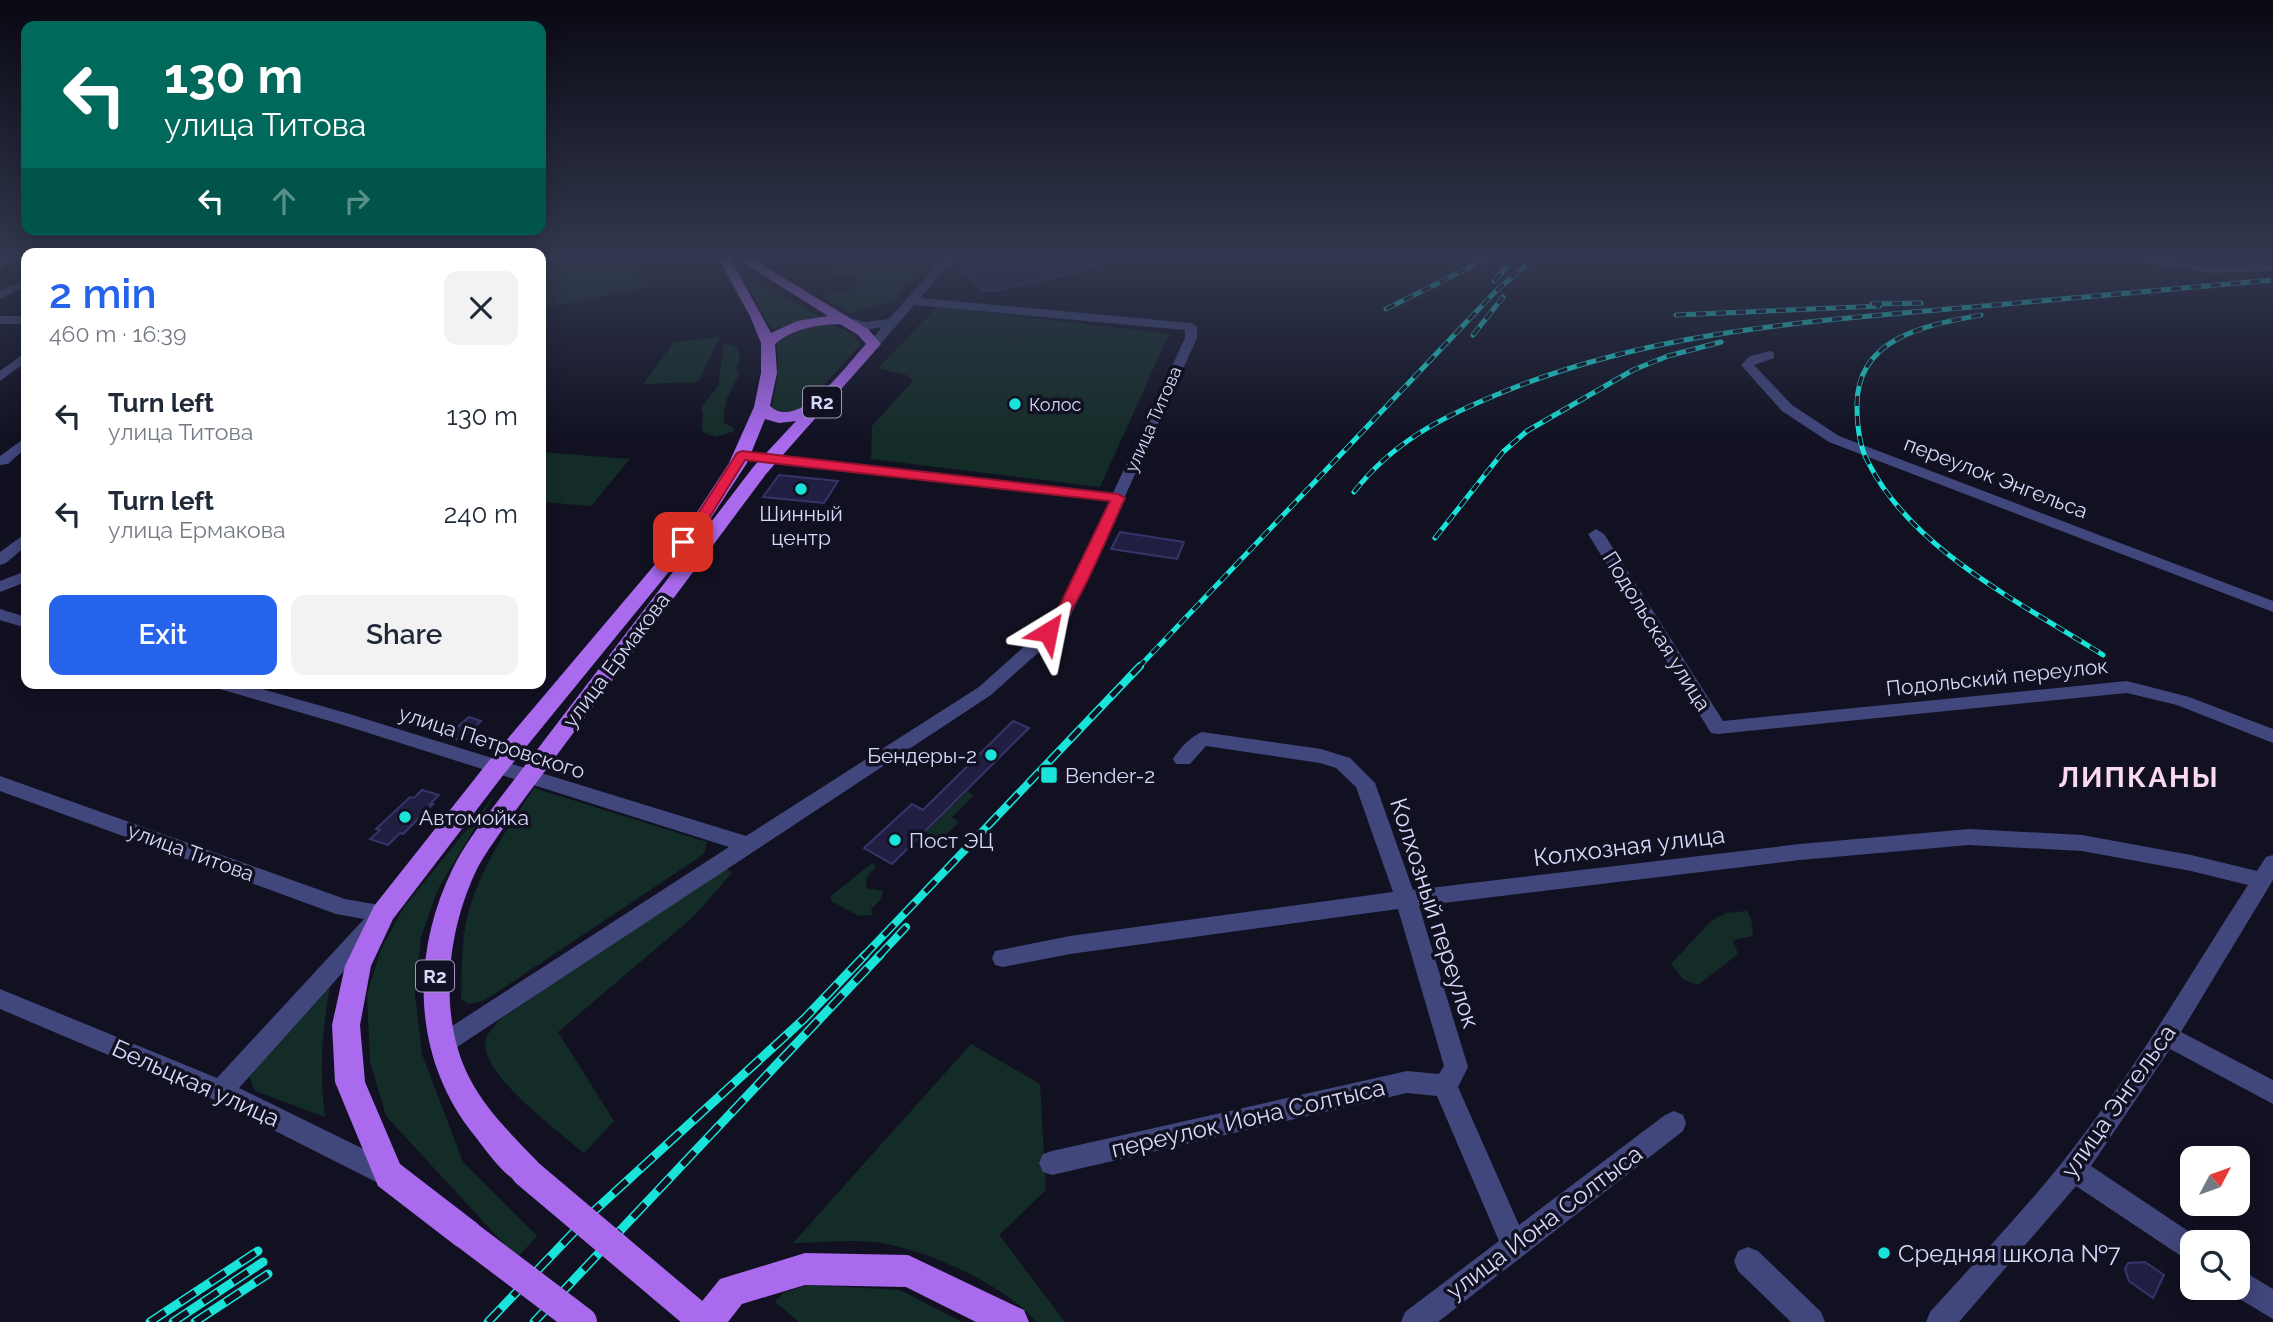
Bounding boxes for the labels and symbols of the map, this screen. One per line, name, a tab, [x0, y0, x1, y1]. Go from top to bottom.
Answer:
street label: улица Титова	[1120, 363, 1186, 475]
road number: R2	[803, 386, 841, 418]
place label: Колос	[1029, 394, 1082, 415]
marker: Колос	[1007, 396, 1023, 412]
street label: переулок Энгельса	[1901, 430, 2091, 524]
marker: Шинный центр	[793, 481, 809, 497]
place label: Шинный центр	[759, 501, 843, 550]
pin	[653, 512, 713, 572]
street label: Подольская улица	[1598, 547, 1716, 715]
street label: улица Ермакова	[557, 588, 675, 732]
position arrow	[1011, 595, 1085, 669]
street label: Подольский переулок	[1885, 653, 2109, 701]
street label: улица Петровского	[396, 700, 588, 784]
place label: Бендеры-2	[867, 743, 977, 768]
marker: Бендеры-2	[983, 747, 999, 763]
district label: ЛИПКАНЫ	[2058, 761, 2220, 794]
place label: Bender-2	[1065, 763, 1155, 788]
marker: Bender-2	[1039, 765, 1059, 785]
street label: Колхозный переулок	[1384, 794, 1486, 1032]
place label: Автомойка	[419, 805, 529, 830]
marker: Автомойка	[397, 809, 413, 825]
street label: улица Титова	[124, 818, 258, 886]
street label: Колхозная улица	[1532, 820, 1726, 872]
place label: Пост ЭЦ	[909, 828, 994, 853]
marker: Пост ЭЦ	[887, 832, 903, 848]
road number: R2	[416, 960, 454, 992]
street label: улица Энгельса	[2054, 1019, 2182, 1183]
street label: Бельцкая улица	[108, 1033, 284, 1133]
street label: переулок Иона Солтыса	[1108, 1072, 1388, 1164]
street label: улица Иона Солтыса	[1440, 1139, 1648, 1305]
north arrow	[2180, 1146, 2250, 1216]
place label: Средняя школа №7	[1898, 1239, 2121, 1268]
marker: Средняя школа №7	[1876, 1245, 1892, 1261]

